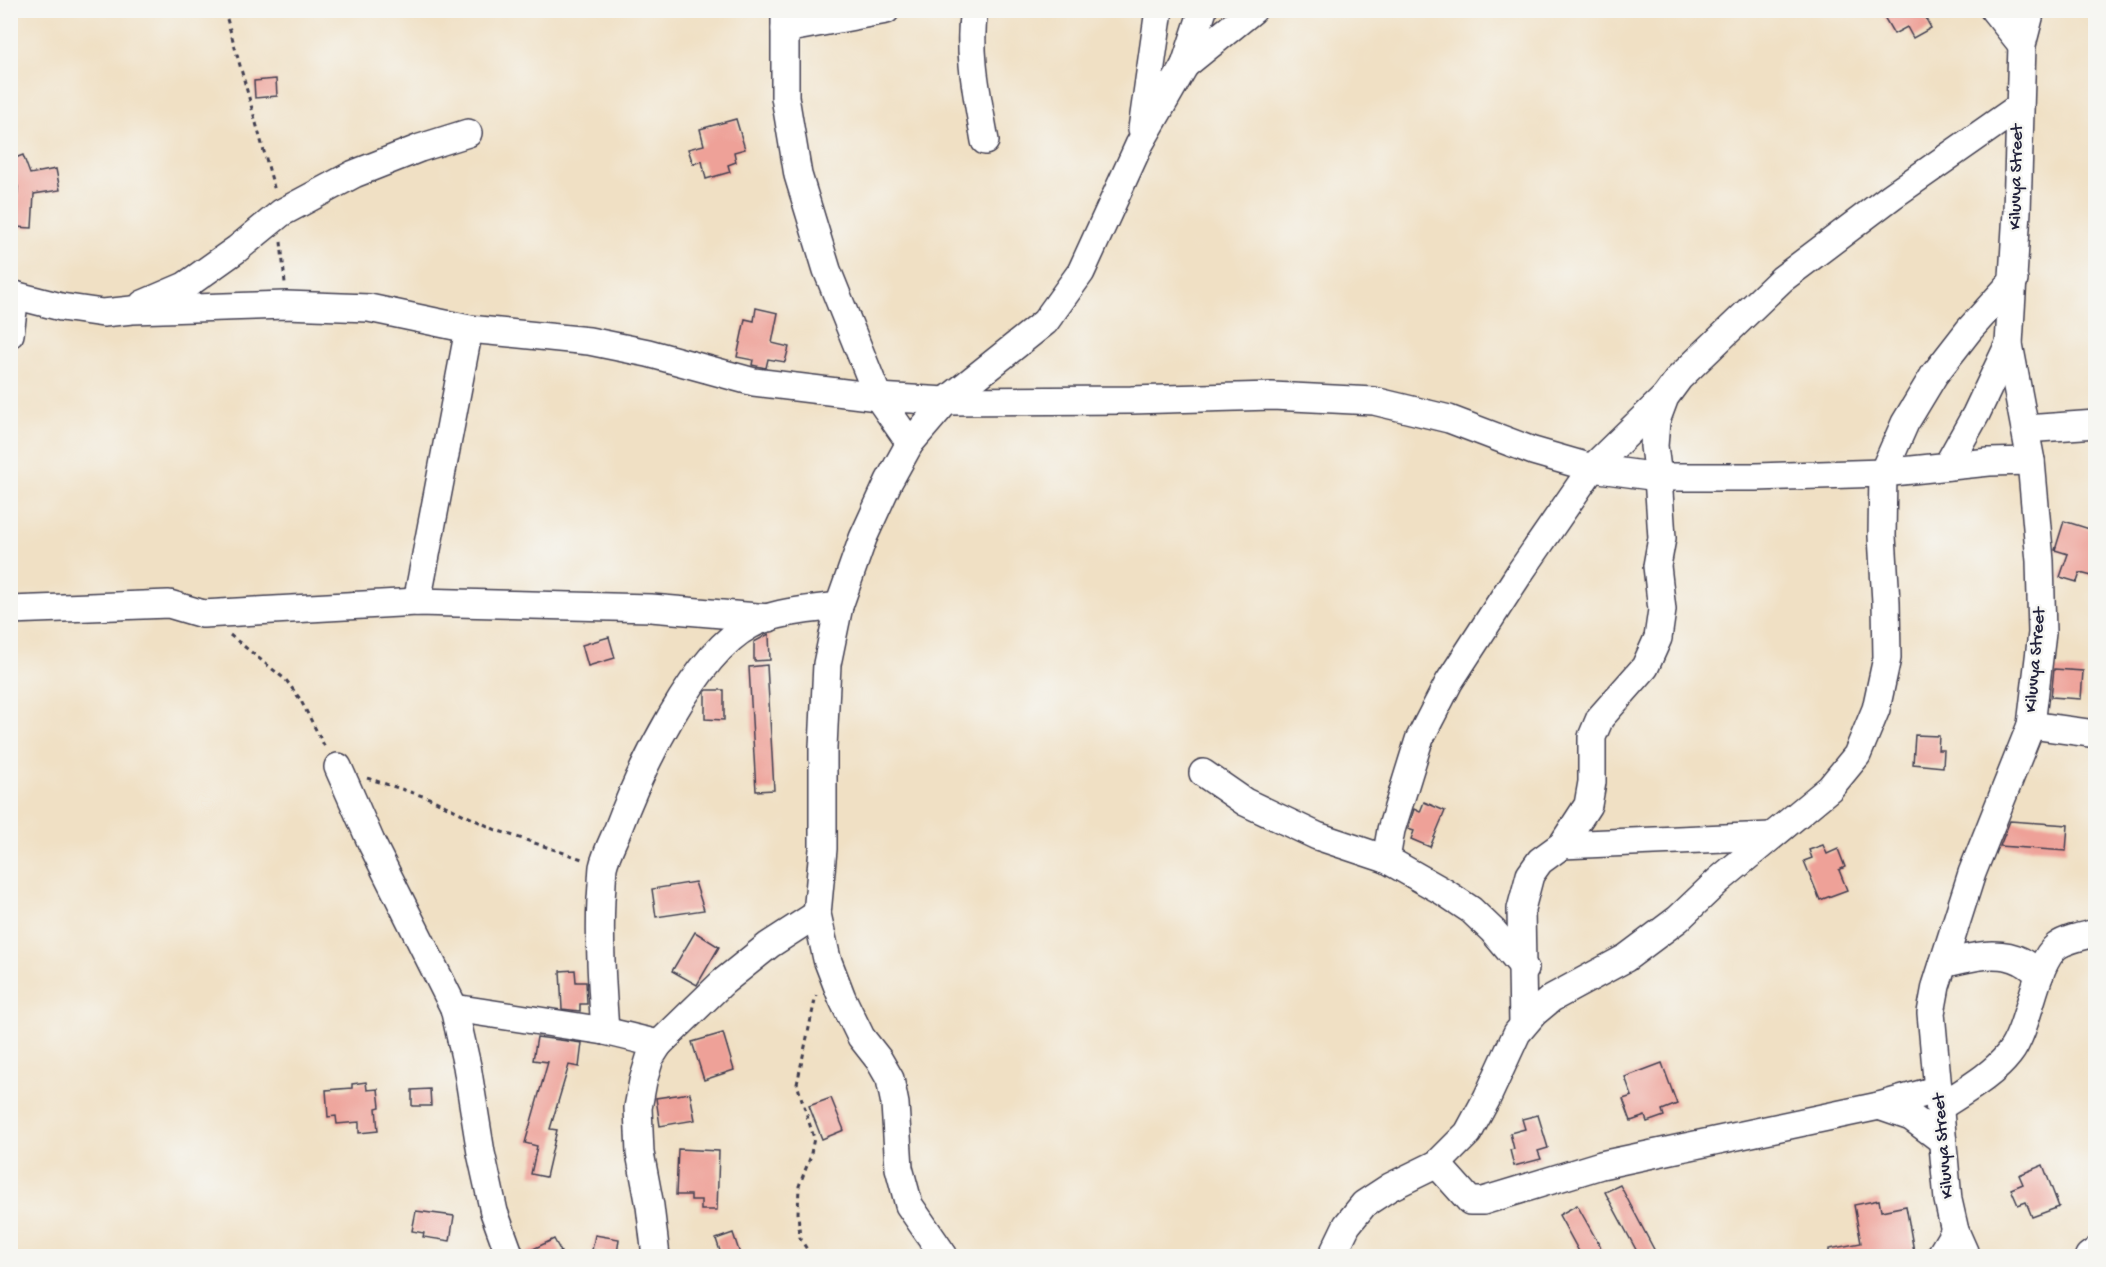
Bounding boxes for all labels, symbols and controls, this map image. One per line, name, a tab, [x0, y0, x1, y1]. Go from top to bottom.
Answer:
street label: Kiluvya Street	[2006, 123, 2028, 230]
street label: Kiluvya Street	[2021, 605, 2051, 713]
street label: Kiluvya Street	[1929, 1091, 1959, 1199]

